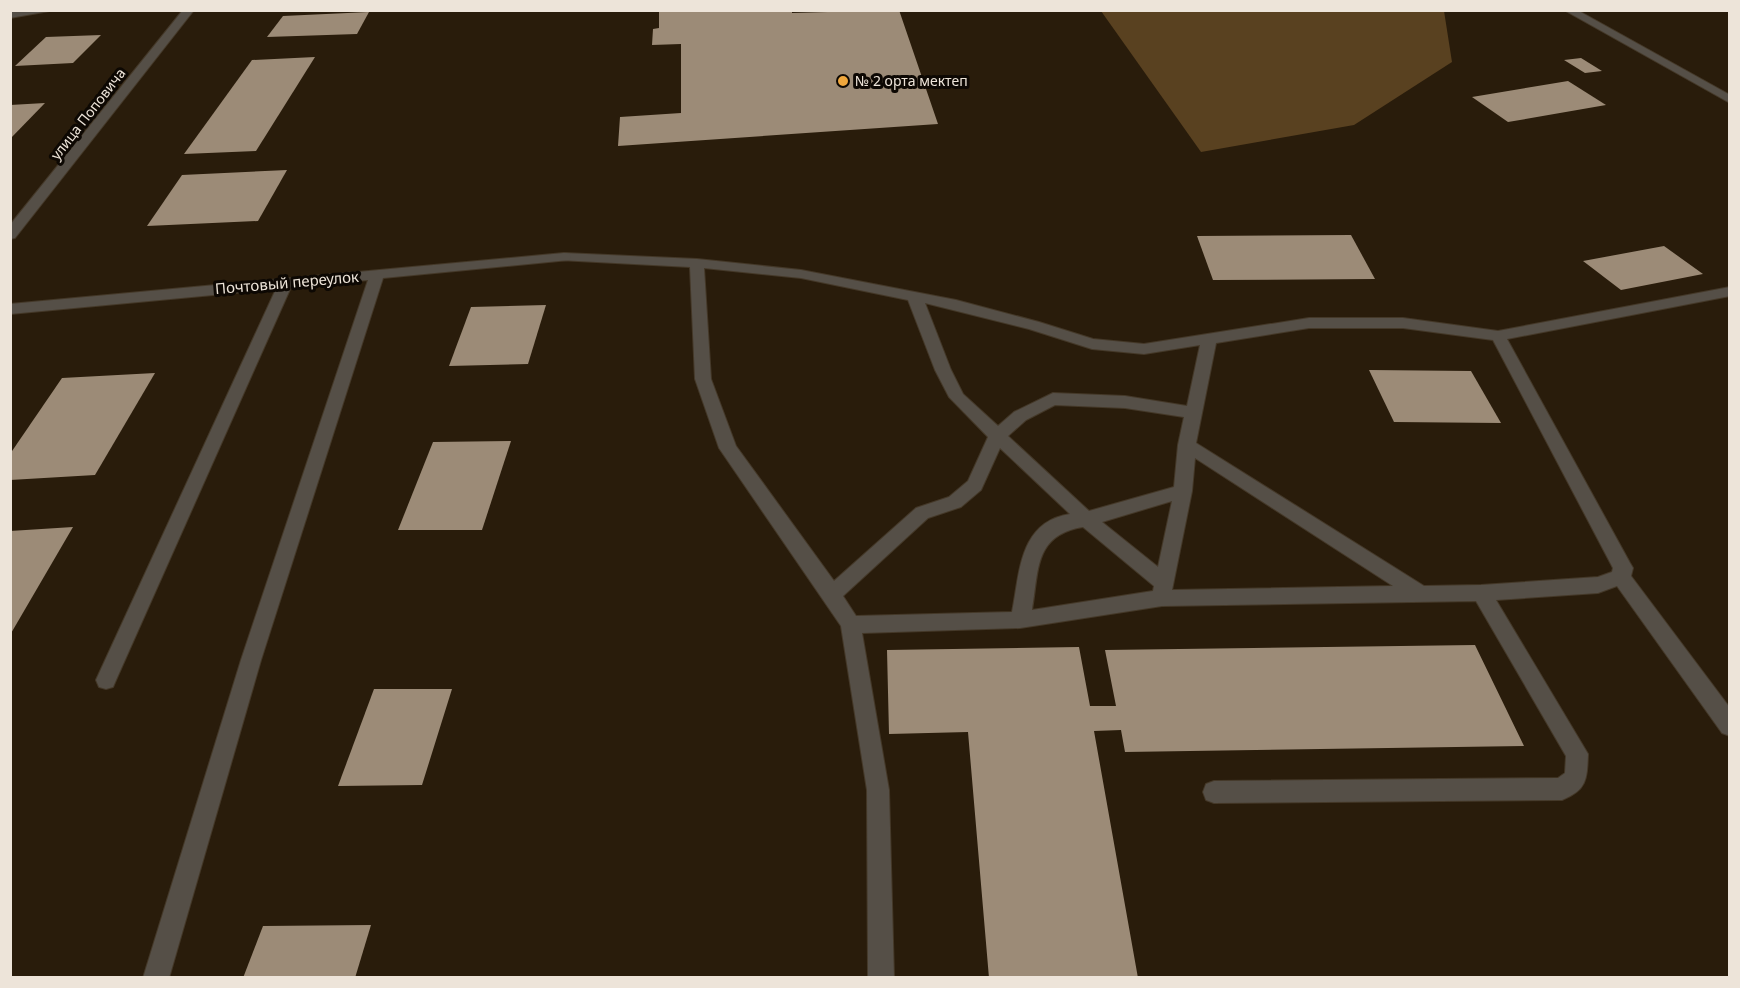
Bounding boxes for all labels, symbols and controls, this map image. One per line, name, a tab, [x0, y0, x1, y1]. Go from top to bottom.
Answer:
street label: улица Поповича	[46, 64, 129, 163]
place label: № 2 орта мектеп	[855, 71, 968, 90]
marker: № 2 орта мектеп	[836, 74, 850, 88]
street label: Почтовый переулок	[214, 266, 360, 298]

